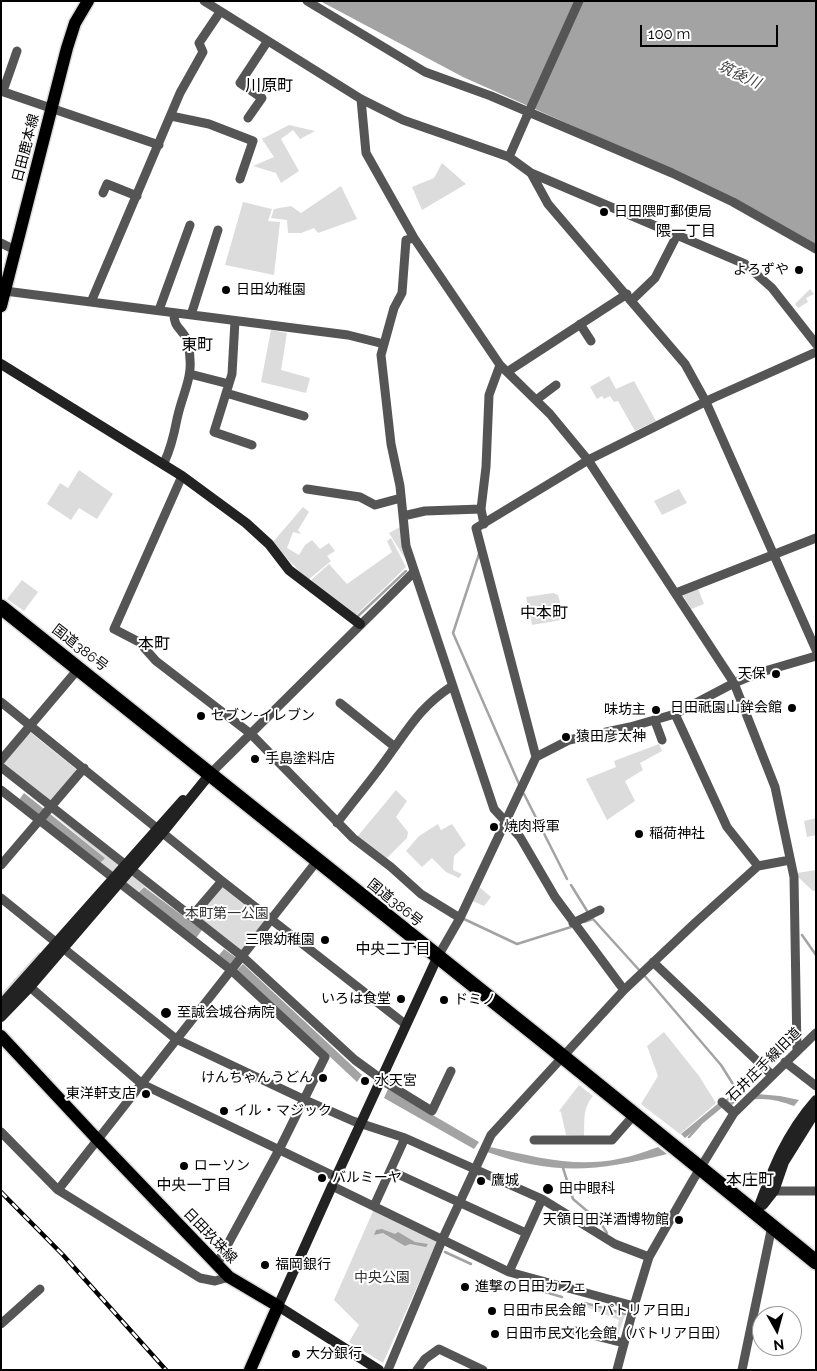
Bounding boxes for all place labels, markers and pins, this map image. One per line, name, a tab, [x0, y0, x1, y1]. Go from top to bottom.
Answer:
place label: 日田隈町郵便局	[614, 204, 712, 220]
marker: 日田隈町郵便局	[598, 206, 610, 218]
place label: よろずや	[733, 262, 789, 278]
marker: よろずや	[793, 264, 805, 276]
place label: 日田幼稚園	[236, 282, 306, 298]
marker: 日田幼稚園	[220, 284, 232, 296]
place label: 天保	[738, 666, 766, 682]
marker: 天保	[770, 668, 782, 680]
place label: 日田祇園山鉾会館	[670, 700, 782, 716]
place label: 味坊主	[604, 702, 646, 718]
marker: 日田祇園山鉾会館	[786, 702, 798, 714]
marker: 味坊主	[650, 704, 662, 716]
place label: セブン-イレブン	[211, 708, 315, 724]
marker: セブン-イレブン	[195, 710, 207, 722]
place label: 猿田彦太神	[576, 729, 646, 745]
marker: 猿田彦太神	[560, 731, 572, 743]
place label: 手島塗料店	[265, 751, 335, 767]
marker: 手島塗料店	[249, 753, 261, 765]
place label: 焼肉将軍	[504, 819, 560, 835]
marker: 焼肉将軍	[488, 821, 500, 833]
place label: 稲荷神社	[649, 826, 705, 842]
marker: 稲荷神社	[633, 828, 645, 840]
place label: 三隈幼稚園	[245, 932, 315, 948]
marker: 三隈幼稚園	[319, 934, 331, 946]
place label: いろは食堂	[321, 991, 391, 1007]
place label: ドミノ	[454, 992, 496, 1008]
marker: いろは食堂	[395, 993, 407, 1005]
marker: ドミノ	[438, 994, 450, 1006]
place label: 至誠会城谷病院	[177, 1005, 275, 1021]
marker: 至誠会城谷病院	[159, 1006, 173, 1020]
place label: けんちゃんうどん	[201, 1070, 313, 1086]
marker: けんちゃんうどん	[317, 1072, 329, 1084]
place label: 水天宮	[375, 1073, 417, 1089]
marker: 水天宮	[359, 1075, 371, 1087]
place label: 東洋軒支店	[66, 1086, 136, 1102]
marker: 東洋軒支店	[140, 1088, 152, 1100]
place label: イル・マジック	[234, 1103, 332, 1119]
marker: イル・マジック	[218, 1105, 230, 1117]
place label: ローソン	[194, 1158, 250, 1174]
marker: ローソン	[178, 1160, 190, 1172]
place label: バルミーヤ	[332, 1170, 402, 1186]
marker: バルミーヤ	[316, 1172, 328, 1184]
place label: 鷹城	[491, 1173, 519, 1189]
marker: 鷹城	[475, 1175, 487, 1187]
place label: 田中眼科	[559, 1181, 615, 1197]
marker: 田中眼科	[541, 1182, 555, 1196]
place label: 天領日田洋酒博物館	[543, 1212, 669, 1228]
marker: 天領日田洋酒博物館	[673, 1214, 685, 1226]
place label: 福岡銀行	[275, 1257, 331, 1273]
marker: 福岡銀行	[259, 1259, 271, 1271]
place label: 進撃の日田カフェ	[475, 1279, 587, 1295]
marker: 進撃の日田カフェ	[459, 1281, 471, 1293]
place label: 日田市民会館「パトリア日田」	[502, 1303, 698, 1319]
marker: 日田市民会館「パトリア日田」	[486, 1305, 498, 1317]
place label: 日田市民文化会館（パトリア日田）	[505, 1326, 729, 1342]
marker: 日田市民文化会館（パトリア日田）	[489, 1328, 501, 1340]
place label: 大分銀行	[306, 1346, 362, 1362]
marker: 大分銀行	[290, 1348, 302, 1360]

